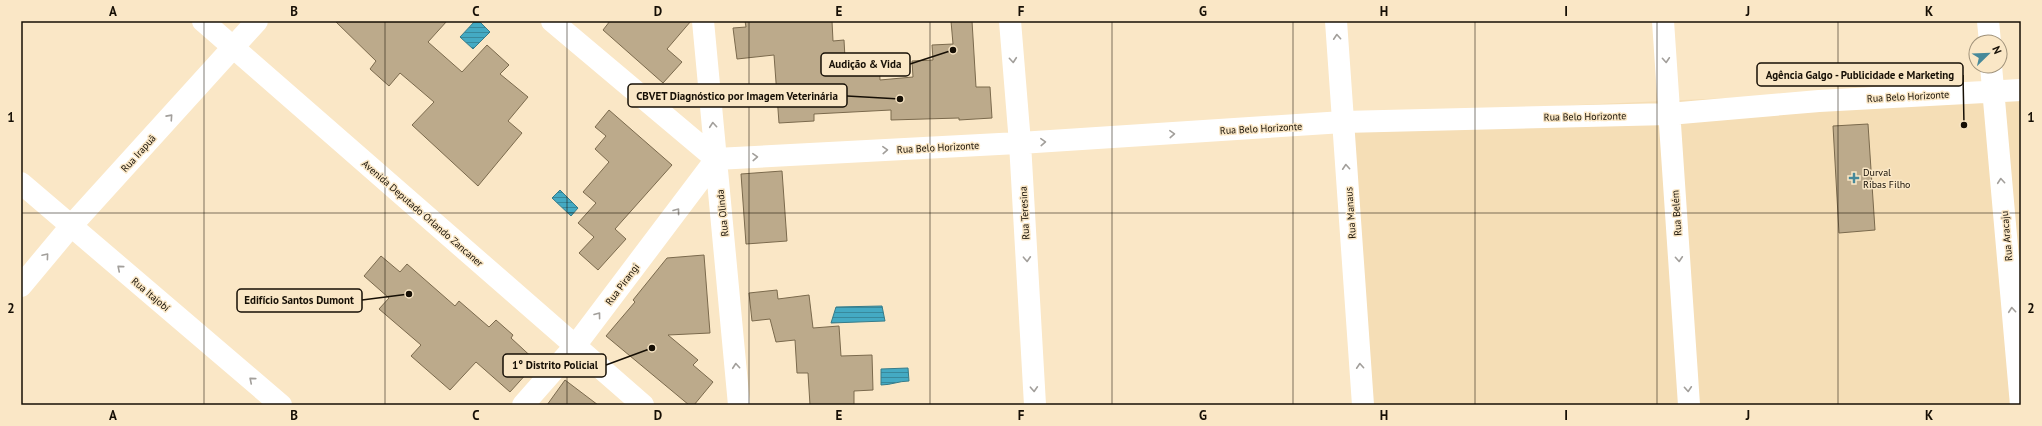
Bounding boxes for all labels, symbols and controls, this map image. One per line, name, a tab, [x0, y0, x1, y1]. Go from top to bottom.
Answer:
text: A	[109, 3, 117, 20]
text: B	[290, 3, 298, 20]
text: C	[472, 3, 480, 20]
text: D	[654, 3, 662, 20]
text: E	[836, 3, 843, 20]
text: F	[1018, 3, 1025, 20]
text: G	[1199, 3, 1207, 20]
text: H	[1380, 3, 1388, 20]
text: I	[1564, 3, 1568, 20]
text: J	[1745, 3, 1750, 20]
text: K	[1925, 3, 1933, 20]
one-way arrow	[1333, 34, 1342, 40]
north arrow	[1968, 34, 2008, 74]
text: N	[1989, 44, 2005, 56]
callout: Audição & Vida	[821, 53, 910, 76]
text: Audição & Vida	[829, 57, 901, 71]
one-way arrow	[1009, 57, 1018, 63]
one-way arrow	[1661, 57, 1670, 63]
callout: Agência Galgo - Publicidade e Marketing	[1757, 63, 1963, 86]
text: Agência Galgo - Publicidade e Marketing	[1766, 68, 1954, 82]
callout: CBVET Diagnóstico por Imagem Veterinária	[628, 84, 847, 107]
street label: Rua Belo Horizonte	[1867, 88, 1950, 105]
text: CBVET Diagnóstico por Imagem Veterinária	[636, 89, 838, 103]
text: 1	[7, 109, 15, 126]
street label: Rua Belo Horizonte	[1544, 109, 1626, 124]
text: 1	[2027, 109, 2035, 126]
one-way arrow	[165, 114, 173, 122]
street label: Rua Belo Horizonte	[1220, 120, 1303, 137]
one-way arrow	[709, 122, 718, 128]
one-way arrow	[1169, 129, 1175, 138]
street label: Rua Irapuã	[118, 132, 159, 175]
one-way arrow	[1040, 137, 1046, 146]
street label: Rua Belo Horizonte	[897, 139, 980, 156]
one-way arrow	[882, 146, 888, 154]
one-way arrow	[752, 153, 758, 161]
street label: Avenida Deputado Orlando Zancaner	[359, 157, 486, 270]
one-way arrow	[1342, 164, 1351, 170]
place label: Durval Ribas Filho	[1863, 166, 1910, 191]
marker: Durval Ribas Filho	[1848, 172, 1860, 184]
one-way arrow	[1996, 178, 2005, 184]
street label: Rua Teresina	[1017, 186, 1032, 240]
street label: Rua Manaus	[1342, 187, 1359, 239]
street label: Rua Olinda	[714, 189, 731, 237]
street label: Rua Belém	[1668, 190, 1685, 236]
one-way arrow	[672, 208, 679, 215]
street label: Rua Aracaju	[1998, 210, 2015, 262]
one-way arrow	[42, 253, 49, 261]
one-way arrow	[1022, 256, 1031, 262]
one-way arrow	[1675, 256, 1684, 262]
street label: Rua Pirangi	[602, 261, 642, 308]
one-way arrow	[118, 266, 125, 273]
street label: Rua Itajobí	[129, 275, 173, 314]
callout: Edifício Santos Dumont	[237, 289, 362, 312]
text: Edifício Santos Dumont	[244, 293, 354, 307]
text: 2	[7, 300, 15, 317]
text: 2	[2027, 300, 2035, 317]
one-way arrow	[2008, 307, 2017, 313]
one-way arrow	[594, 312, 601, 319]
callout: 1° Distrito Policial	[503, 354, 606, 377]
text: 1° Distrito Policial	[512, 358, 599, 372]
one-way arrow	[732, 363, 741, 369]
one-way arrow	[1356, 363, 1365, 369]
one-way arrow	[249, 377, 256, 384]
one-way arrow	[1030, 386, 1039, 392]
one-way arrow	[1683, 386, 1692, 392]
text: A	[109, 407, 117, 424]
text: B	[290, 407, 298, 424]
text: C	[472, 407, 480, 424]
text: D	[654, 407, 662, 424]
text: E	[836, 407, 843, 424]
text: F	[1018, 407, 1025, 424]
text: G	[1199, 407, 1207, 424]
text: H	[1380, 407, 1388, 424]
text: I	[1564, 407, 1568, 424]
text: J	[1745, 407, 1750, 424]
text: K	[1925, 407, 1933, 424]

